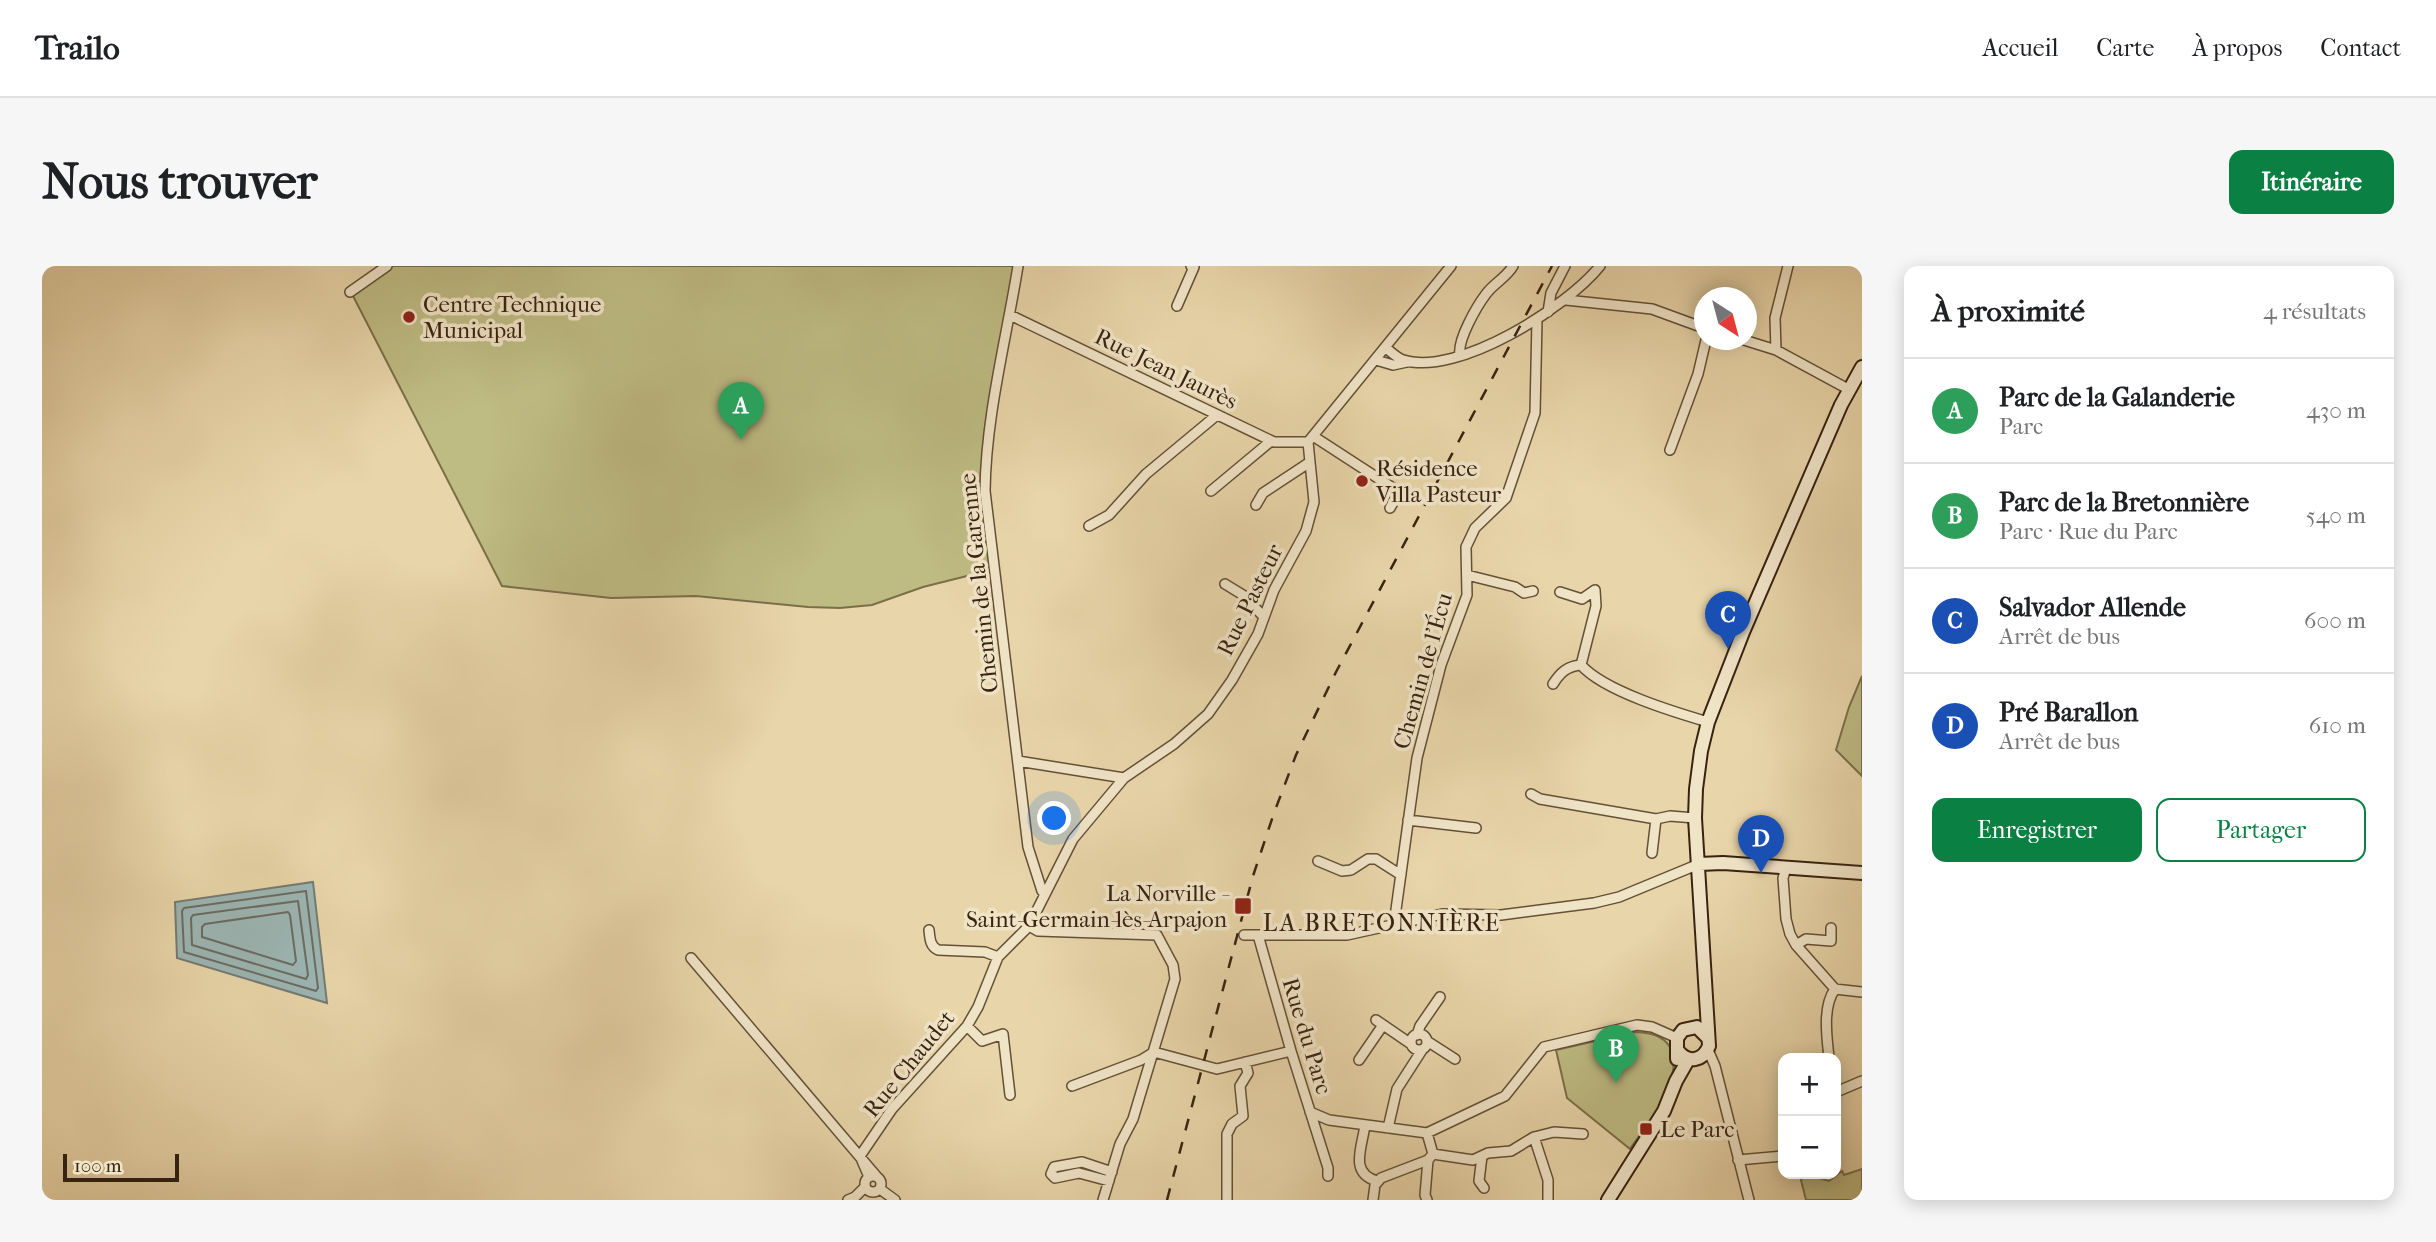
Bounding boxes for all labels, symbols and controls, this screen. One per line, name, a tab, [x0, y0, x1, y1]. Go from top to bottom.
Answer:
text: Trailo	[35, 29, 120, 68]
text: Accueil	[1983, 34, 2058, 62]
text: Carte	[2096, 34, 2154, 62]
text: À propos	[2192, 34, 2282, 62]
text: Contact	[2320, 34, 2401, 62]
button: Itinéraire	[2229, 150, 2394, 214]
text: Nous trouver	[42, 153, 317, 211]
north arrow	[1694, 287, 1757, 350]
place label: Centre Technique Municipal	[423, 291, 601, 344]
text: À proximité	[1932, 294, 2085, 329]
text: 4 résultats	[2263, 298, 2366, 325]
marker: Centre Technique Municipal	[401, 309, 417, 325]
street label: Rue Jean Jaurès	[1090, 323, 1242, 415]
pin: A	[718, 382, 764, 440]
text: Parc de la Galanderie	[1999, 382, 2235, 413]
text: A	[1948, 397, 1962, 424]
text: 430 m	[2306, 397, 2366, 424]
text: Parc	[1999, 413, 2043, 440]
place label: Résidence Villa Pasteur	[1375, 455, 1501, 508]
street label: Chemin de la Garenne	[954, 472, 1004, 694]
marker: Résidence Villa Pasteur	[1354, 473, 1370, 489]
text: Parc de la Bretonnière	[1999, 487, 2249, 518]
text: B	[1948, 502, 1962, 529]
text: 540 m	[2306, 502, 2366, 529]
text: Parc · Rue du Parc	[1999, 518, 2178, 545]
street label: Rue Pasteur	[1211, 540, 1289, 660]
street label: Chemin de l'Écu	[1388, 590, 1458, 752]
pin: C	[1705, 591, 1751, 649]
text: Salvador Allende	[1999, 592, 2186, 623]
text: C	[1947, 607, 1963, 634]
text: 600 m	[2304, 607, 2366, 634]
text: Arrêt de bus	[1999, 623, 2120, 650]
text: Pré Barallon	[1999, 697, 2138, 728]
text: D	[1946, 712, 1964, 739]
text: 610 m	[2309, 712, 2366, 739]
text: Arrêt de bus	[1999, 728, 2120, 755]
button: Enregistrer	[1932, 798, 2142, 862]
button: Partager	[2156, 798, 2366, 862]
your location	[1037, 801, 1071, 835]
pin: D	[1738, 815, 1784, 873]
place label: La Norville - Saint-Germain-lès-Arpajon	[966, 880, 1230, 933]
marker: La Norville - Saint-Germain-lès-Arpajon	[1233, 896, 1253, 916]
district label: LA BRETONNIÈRE	[1263, 908, 1501, 937]
street label: Rue du Parc	[1277, 975, 1337, 1097]
street label: Rue Chaudet	[858, 1005, 960, 1123]
pin: B	[1593, 1025, 1639, 1083]
map controls	[1778, 1053, 1841, 1179]
button: +	[1778, 1053, 1841, 1116]
place label: Le Parc	[1660, 1116, 1734, 1143]
button: −	[1778, 1116, 1841, 1179]
marker: Le Parc	[1638, 1121, 1654, 1137]
scale bar	[63, 1151, 178, 1183]
text: 100 m	[74, 1155, 122, 1177]

